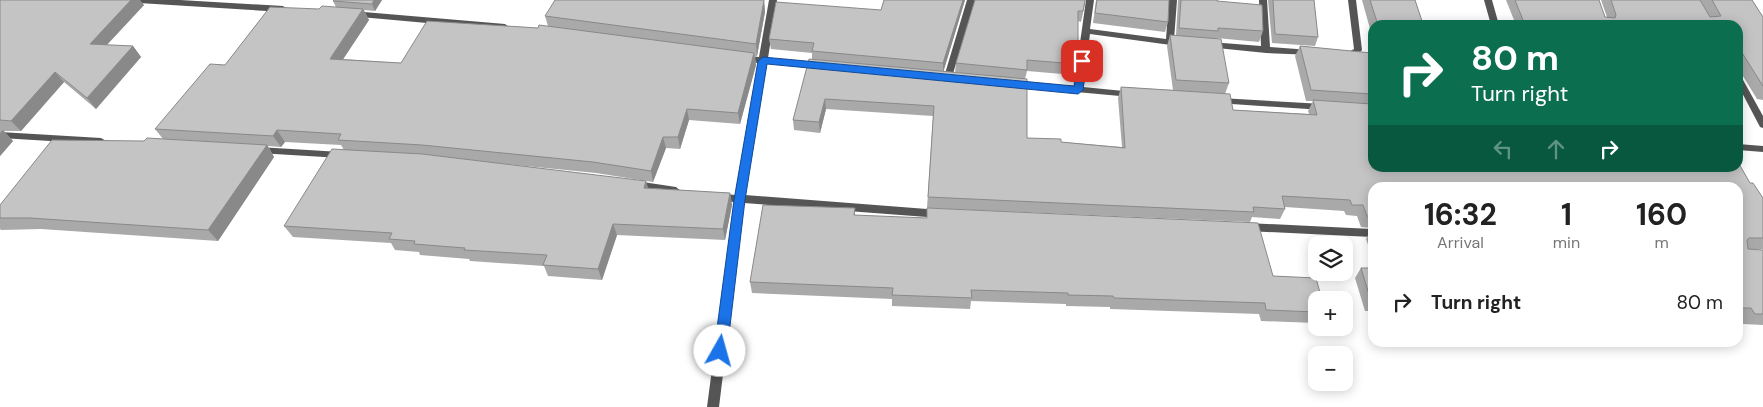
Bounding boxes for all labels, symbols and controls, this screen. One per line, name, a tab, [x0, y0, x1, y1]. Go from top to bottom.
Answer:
text: 80 m	[1471, 35, 1559, 81]
pin	[1061, 40, 1103, 82]
icon: right	[1388, 40, 1453, 105]
icon: arrive	[1068, 47, 1096, 75]
text: Turn right	[1471, 79, 1568, 108]
icon: left	[1489, 135, 1517, 163]
icon: ahead	[1542, 135, 1570, 163]
icon: right	[1595, 135, 1623, 163]
text: 16:32	[1424, 195, 1497, 234]
text: 1	[1561, 195, 1572, 234]
text: 160	[1636, 195, 1687, 234]
text: Arrival	[1437, 232, 1484, 253]
text: min	[1553, 232, 1580, 253]
text: m	[1654, 232, 1669, 253]
map controls	[1308, 236, 1353, 391]
button: layers	[1308, 236, 1353, 281]
icon: right	[1388, 288, 1416, 316]
text: Turn right	[1431, 290, 1521, 315]
text: 80 m	[1676, 290, 1723, 315]
button: +	[1308, 291, 1353, 336]
position arrow	[693, 324, 745, 376]
button: −	[1308, 346, 1353, 391]

